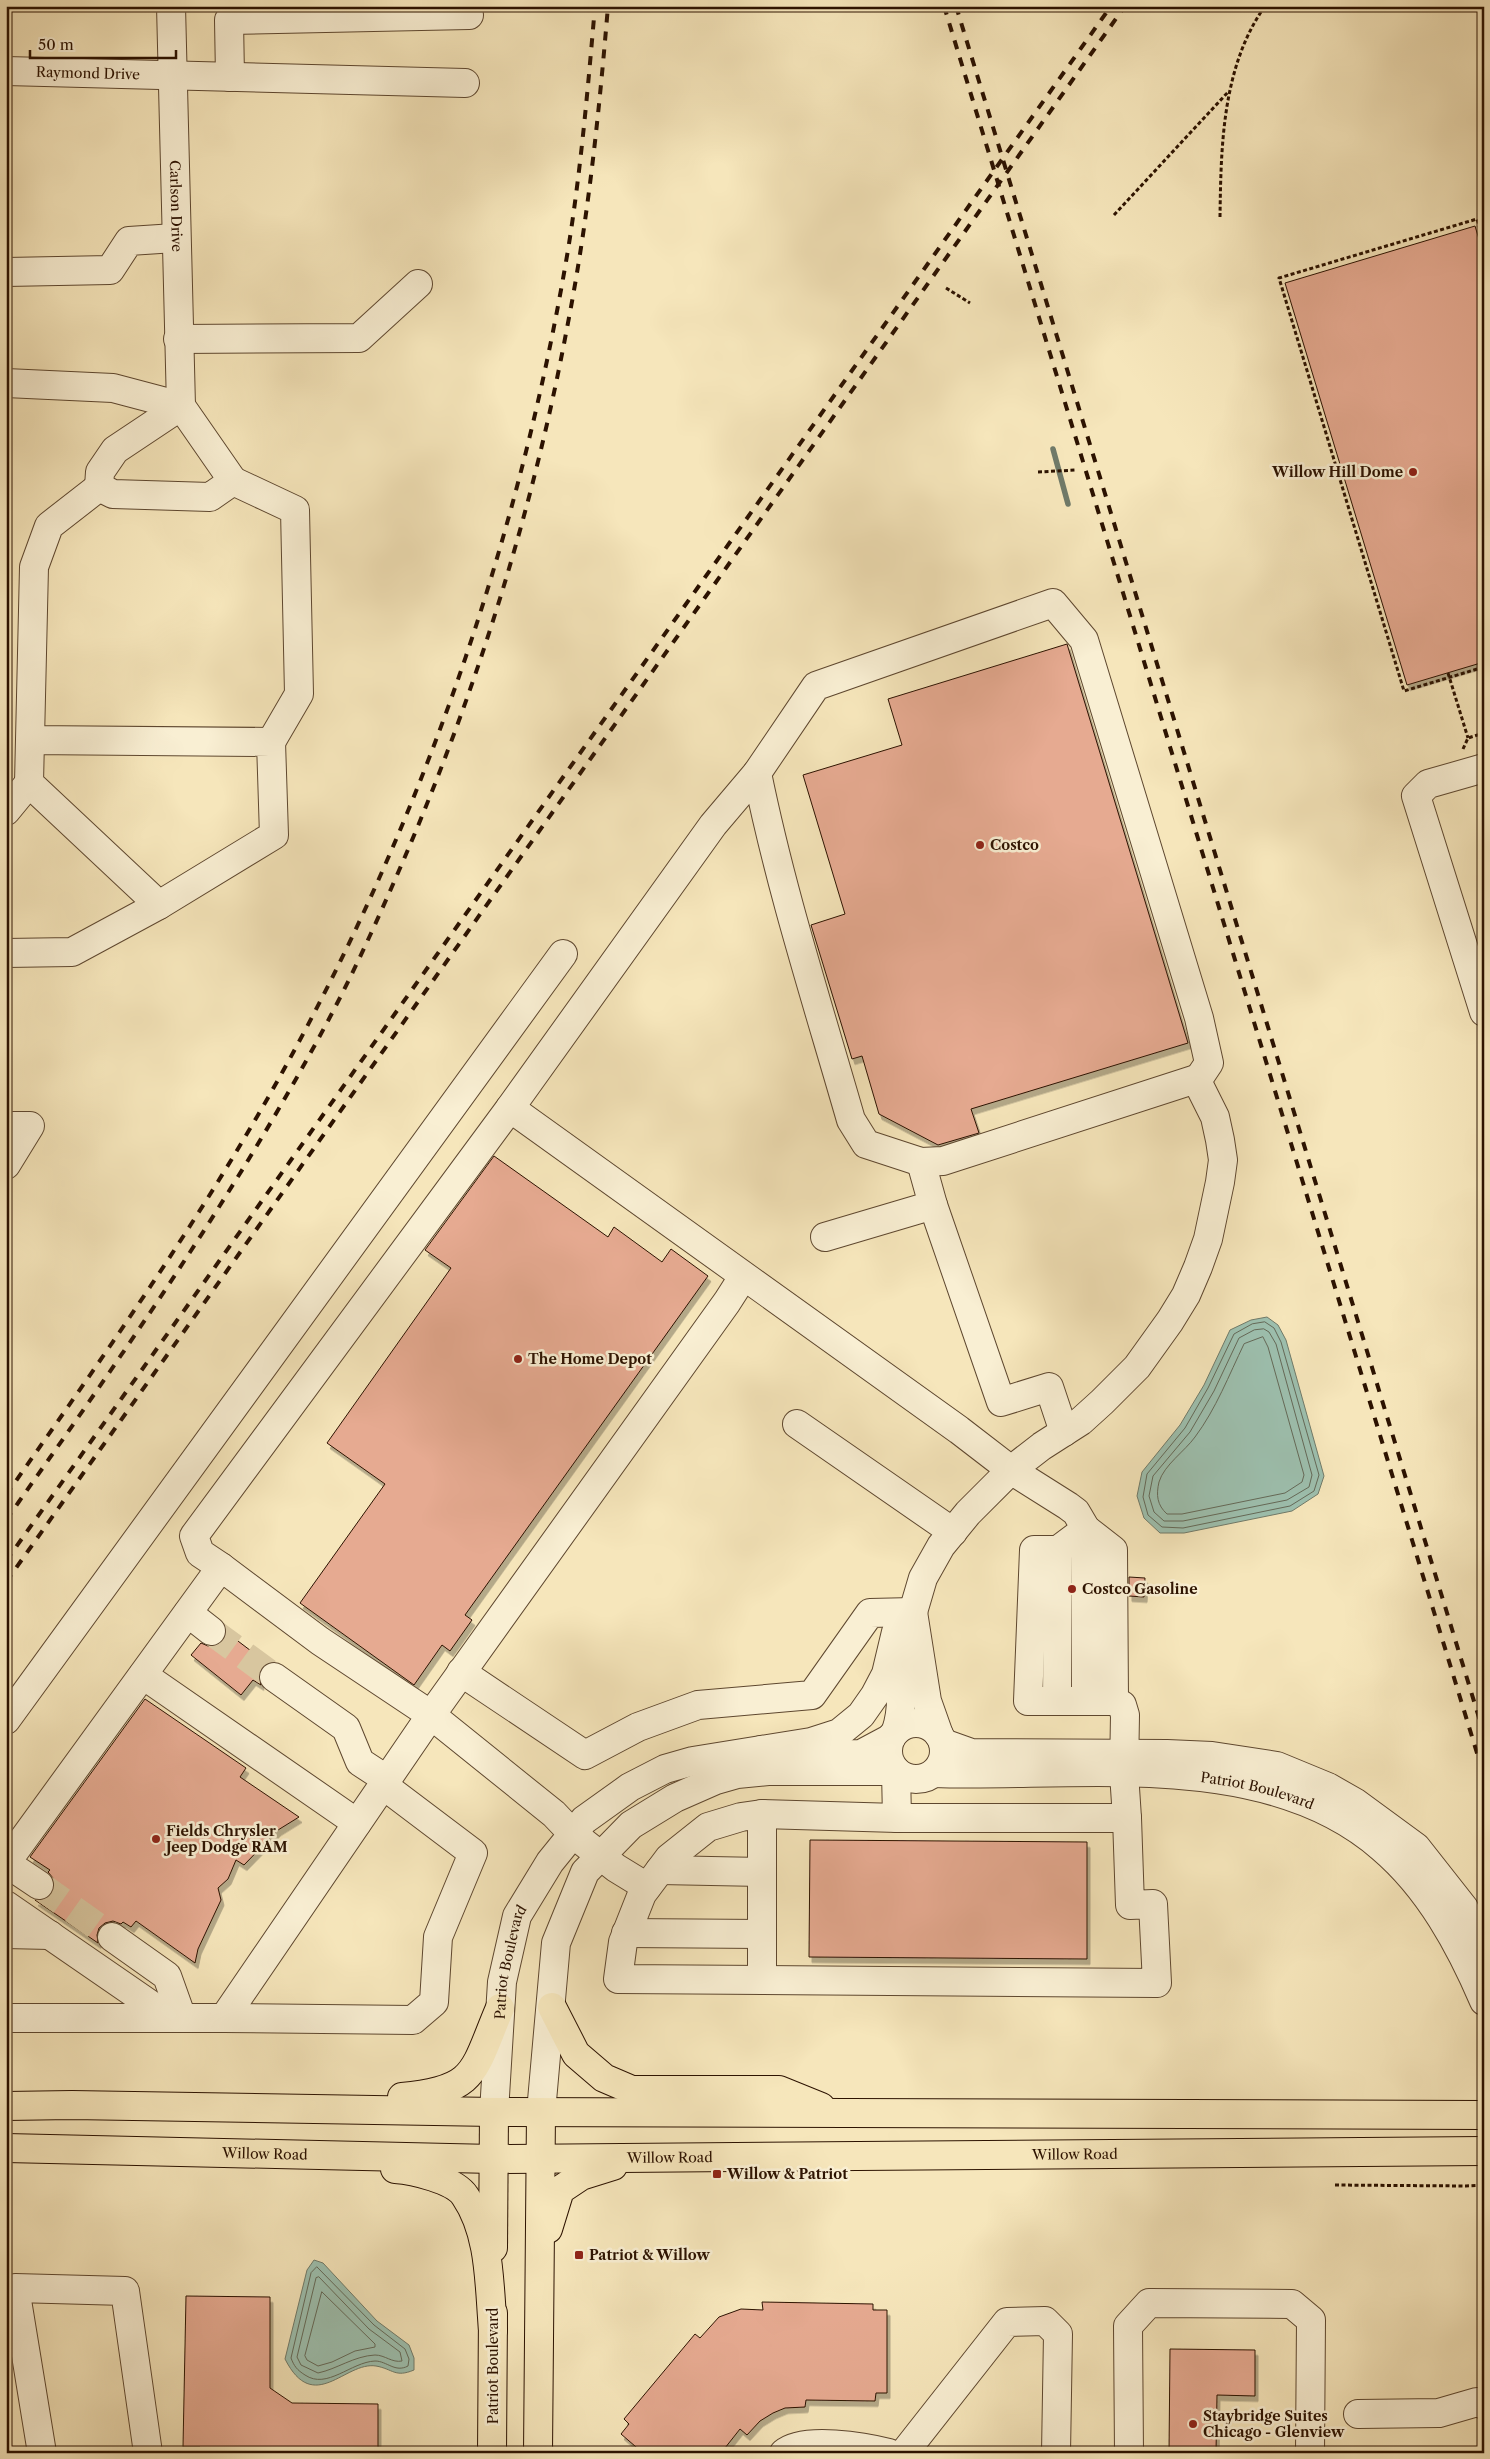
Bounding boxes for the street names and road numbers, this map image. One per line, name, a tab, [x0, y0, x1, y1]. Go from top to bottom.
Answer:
street label: Raymond Drive	[36, 63, 140, 84]
street label: Carlson Drive	[166, 160, 186, 252]
street label: Patriot Boulevard	[1200, 1768, 1317, 1814]
street label: Patriot Boulevard	[491, 1901, 531, 2020]
street label: Willow Road	[221, 2144, 308, 2164]
street label: Willow Road	[1031, 2145, 1118, 2164]
street label: Willow Road	[626, 2148, 713, 2167]
street label: Patriot Boulevard	[484, 2307, 502, 2424]

